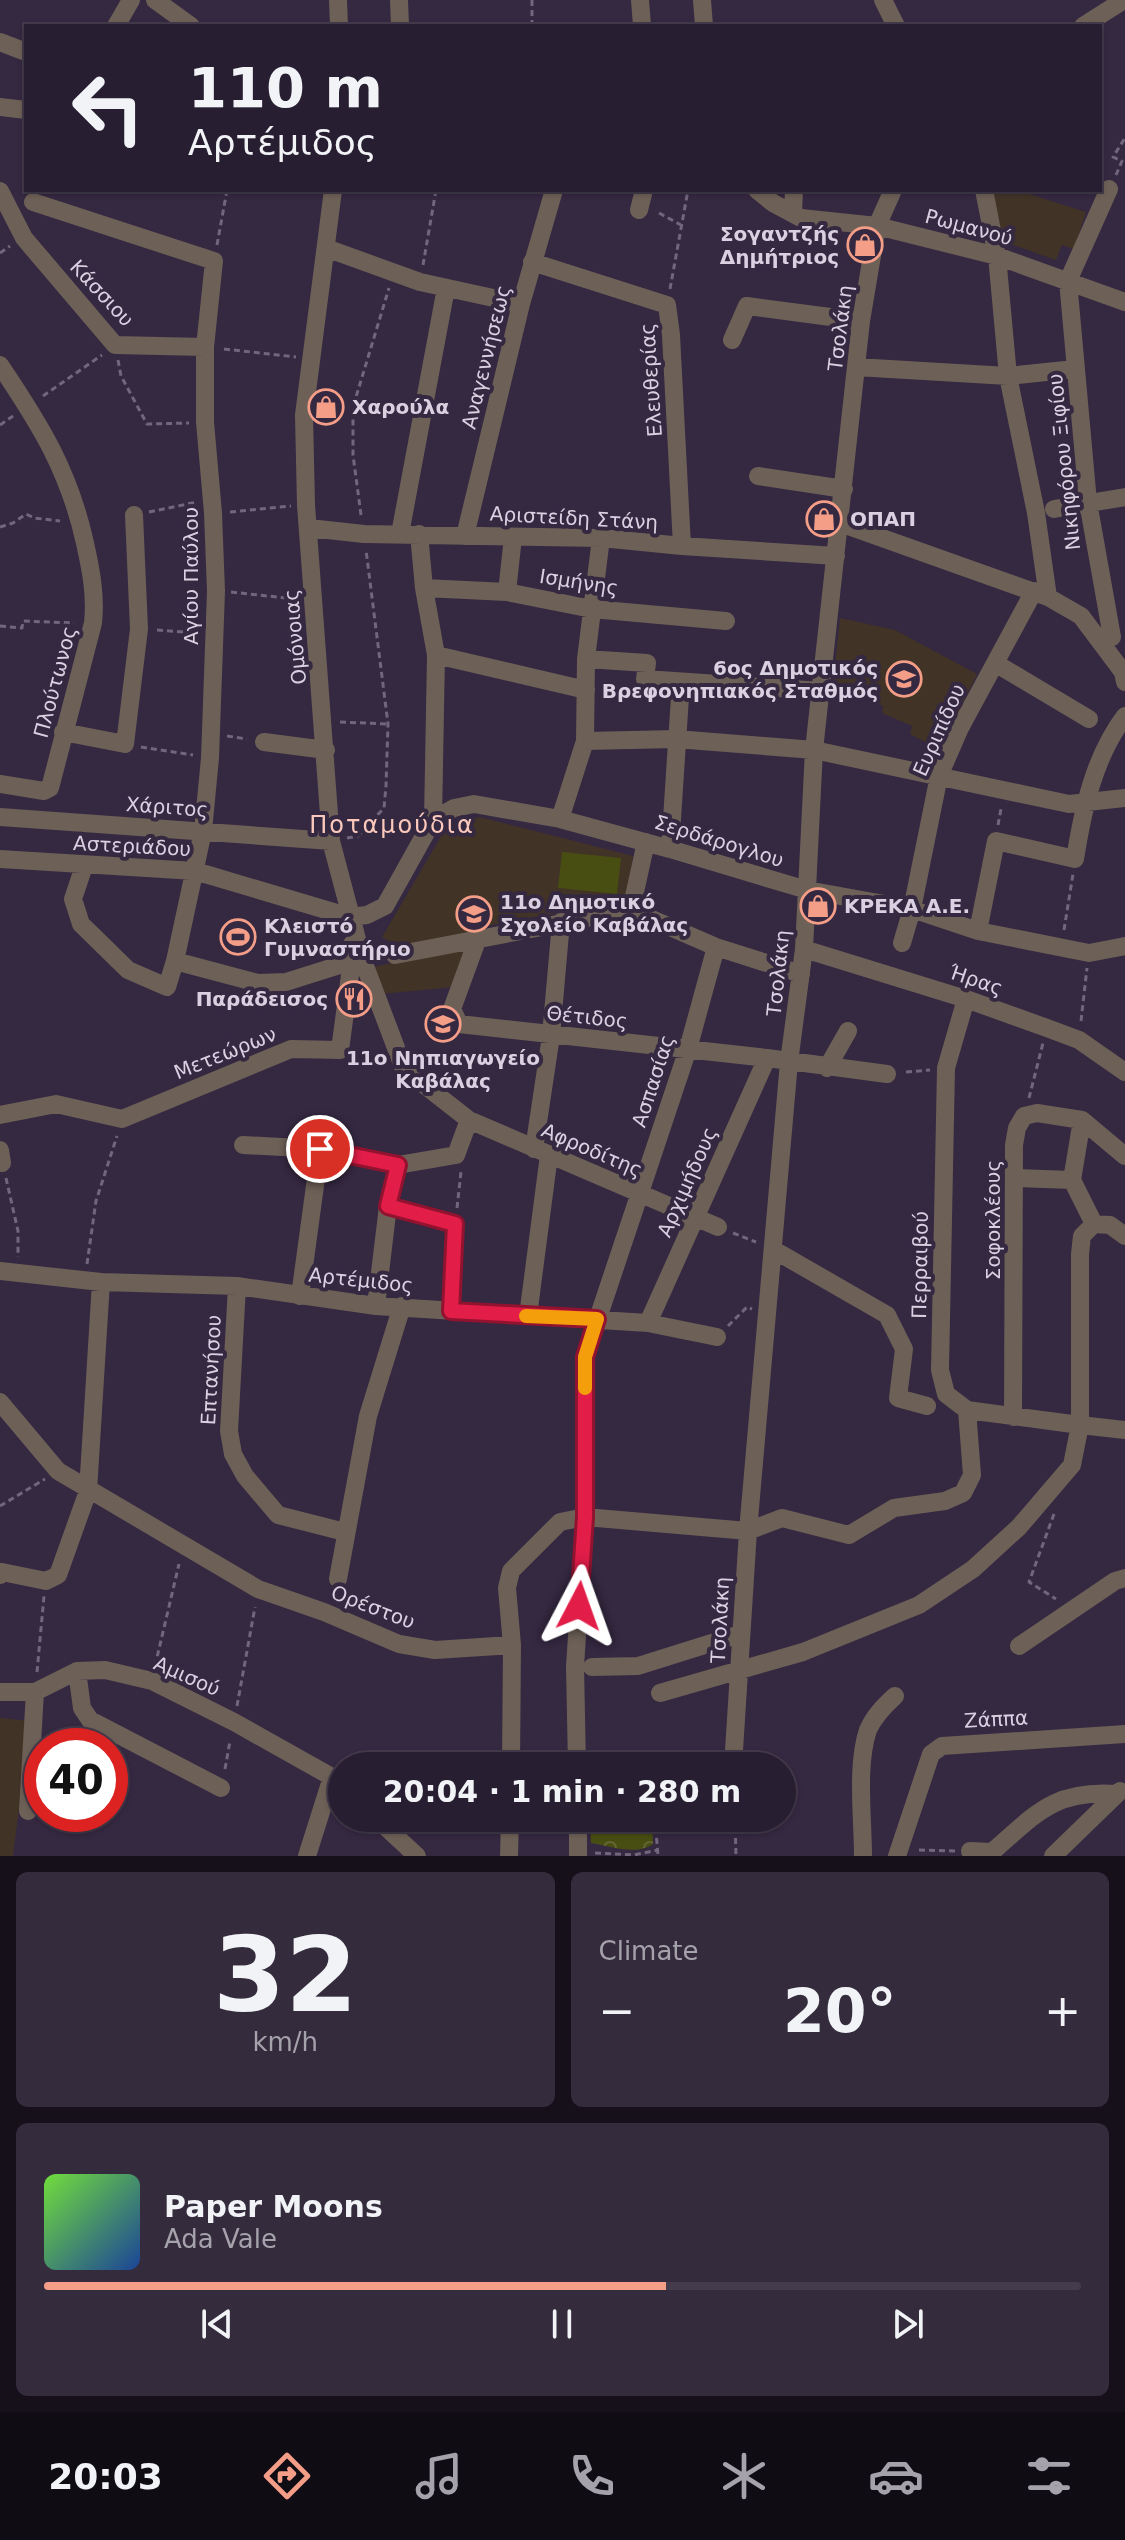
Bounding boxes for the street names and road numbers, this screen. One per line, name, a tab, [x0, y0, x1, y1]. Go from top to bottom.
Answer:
street label: Ρωμανού	[923, 204, 1015, 250]
street label: Κάσσιου	[65, 255, 139, 331]
street label: Αναγεννήσεως	[456, 282, 516, 432]
street label: Τσολάκη	[823, 284, 857, 373]
street label: Ελευθερίας	[635, 322, 667, 438]
street label: Νικηφόρου Ξιφίου	[1043, 372, 1085, 552]
street label: Αριστείδη Στάνη	[489, 502, 659, 534]
street label: Αγίου Παύλου	[179, 507, 203, 645]
street label: Ισμήνης	[538, 564, 620, 600]
street label: Ομόνοιας	[279, 588, 311, 686]
street label: Πλούτωνος	[29, 624, 81, 740]
street label: Ευριπίδου	[908, 680, 970, 780]
street label: Χάριτος	[125, 792, 209, 822]
street label: Σερδάρογλου	[651, 810, 787, 872]
street label: Αστεριάδου	[72, 831, 192, 861]
street label: Τσολάκη	[761, 929, 794, 1018]
street label: Ήρας	[945, 959, 1006, 1000]
street label: Θέτιδος	[545, 1001, 629, 1033]
street label: Μετεώρων	[170, 1022, 280, 1084]
street label: Ασπασίας	[627, 1032, 679, 1130]
street label: Αφροδίτης	[538, 1118, 646, 1182]
street label: Αρχιμήδους	[652, 1123, 722, 1241]
street label: Σοφοκλέους	[981, 1160, 1005, 1280]
street label: Περραιβού	[907, 1211, 933, 1319]
street label: Αρτέμιδος	[308, 1263, 414, 1297]
street label: Επτανήσου	[196, 1314, 226, 1426]
street label: Τσολάκη	[706, 1576, 734, 1665]
street label: Ορέστου	[328, 1580, 418, 1634]
street label: Αμισού	[150, 1651, 224, 1701]
street label: Ζάππα	[963, 1705, 1029, 1733]

